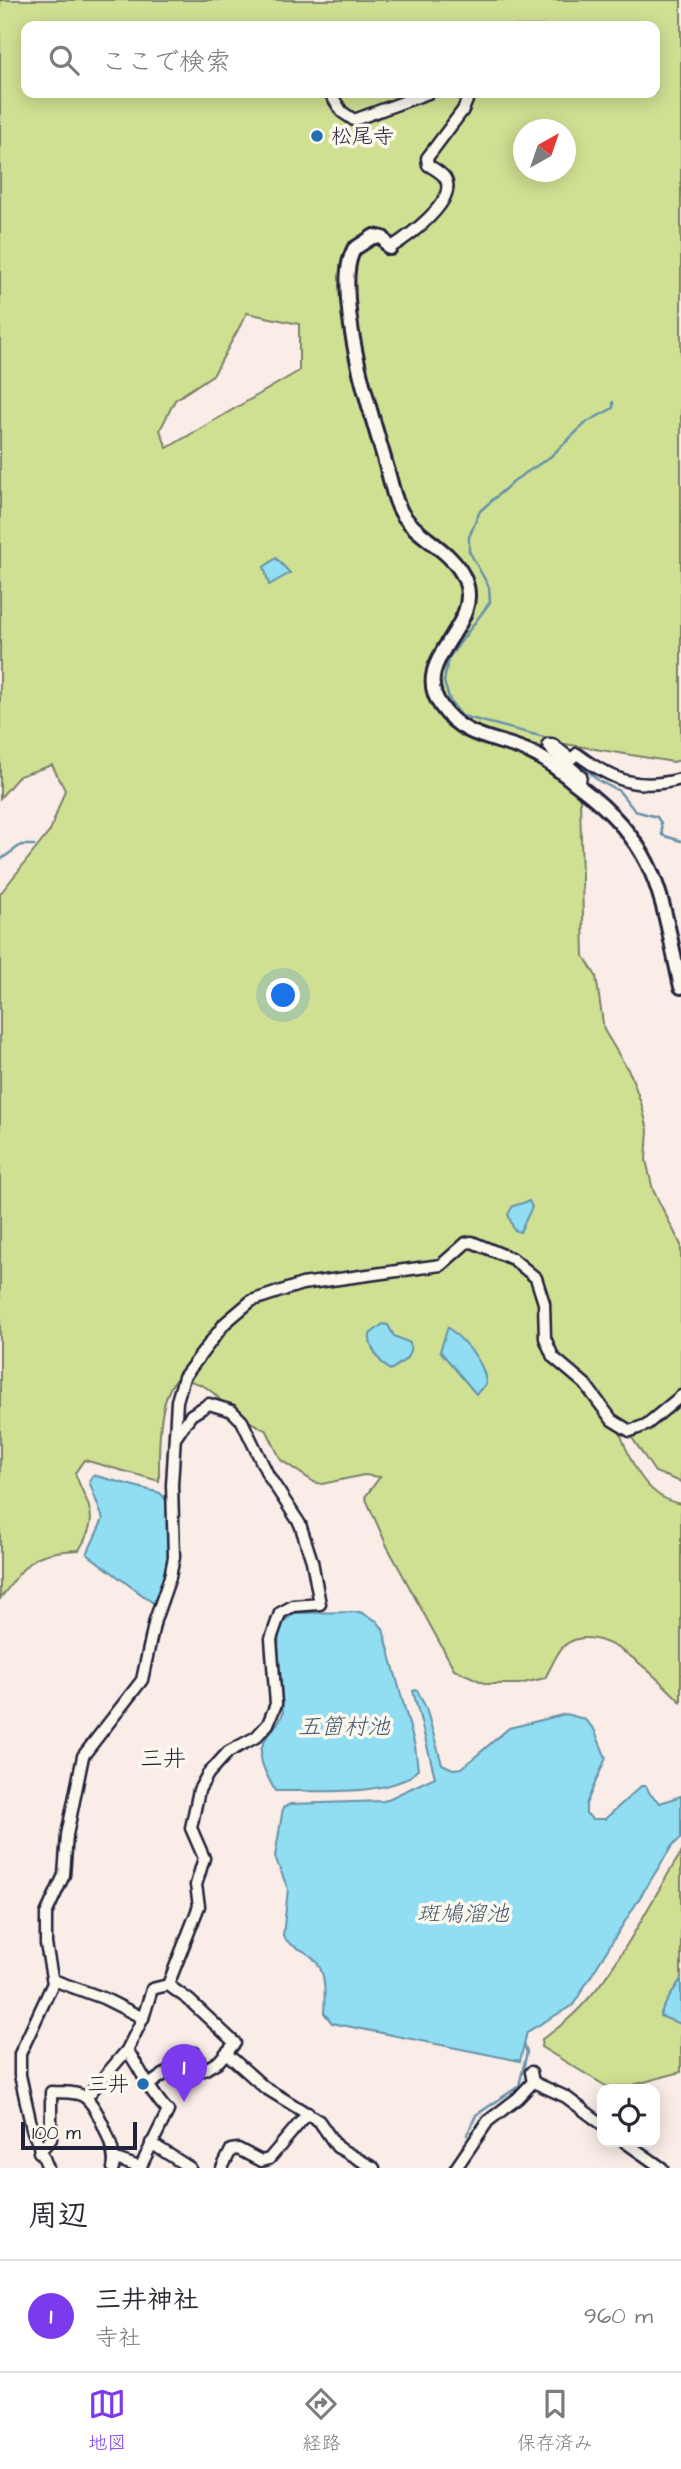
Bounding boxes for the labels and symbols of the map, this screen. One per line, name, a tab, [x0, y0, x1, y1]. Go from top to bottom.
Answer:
north arrow	[513, 119, 576, 182]
place label: 松尾寺	[331, 122, 394, 151]
marker: 松尾寺	[309, 128, 325, 144]
your location	[266, 978, 300, 1012]
water label: 五箇村池	[298, 1711, 391, 1743]
district label: 三井	[140, 1743, 186, 1775]
water label: 斑鳩溜池	[417, 1898, 510, 1930]
pin: 1	[161, 2044, 207, 2102]
place label: 三井	[87, 2070, 129, 2099]
marker: 三井	[135, 2076, 151, 2092]
scale bar	[21, 2119, 136, 2151]

